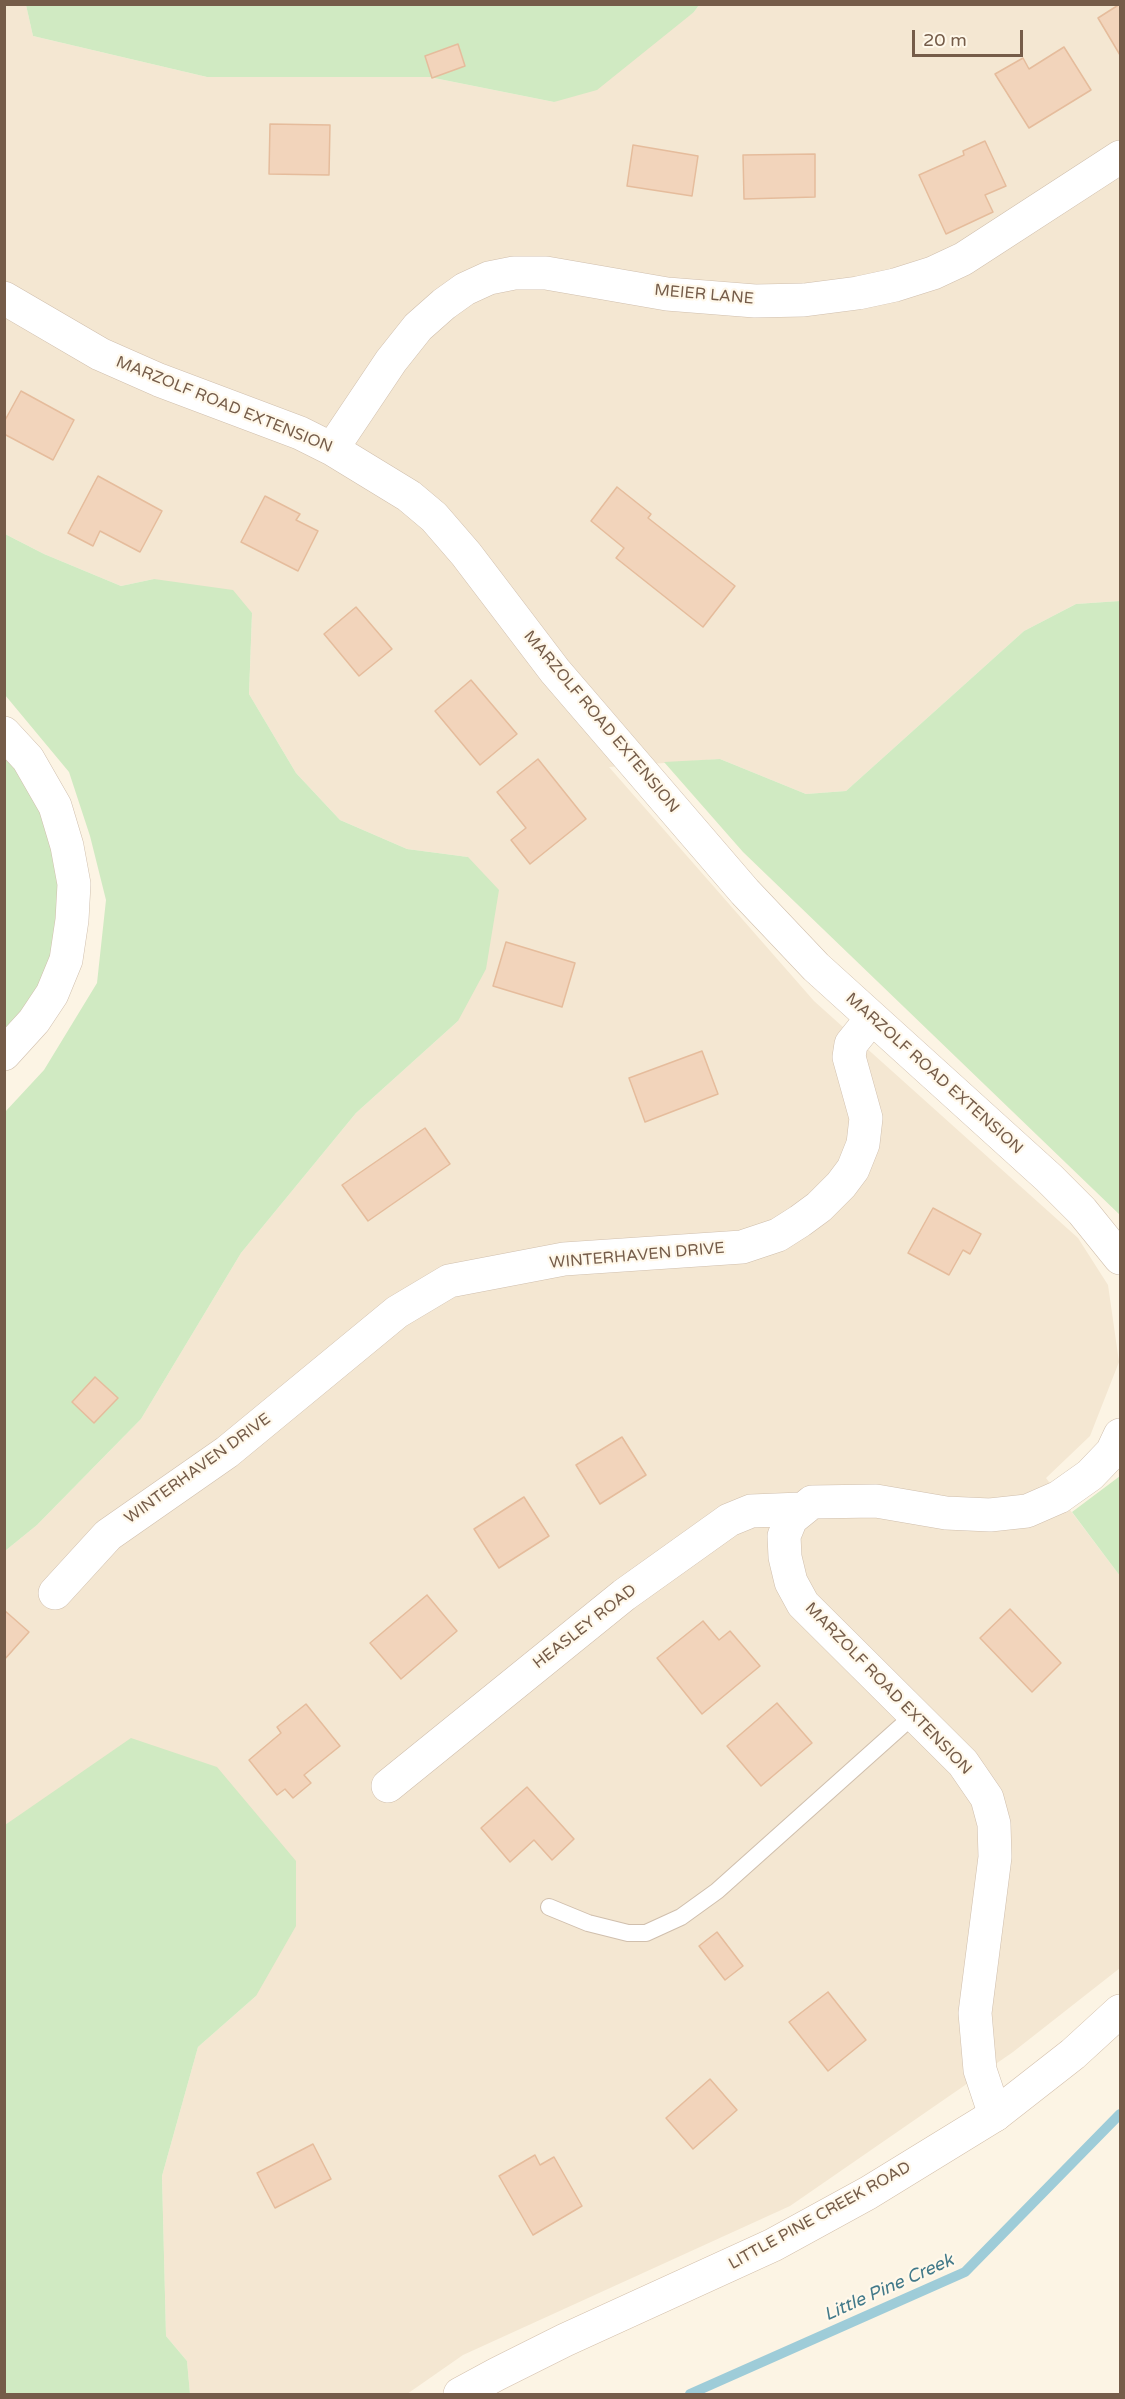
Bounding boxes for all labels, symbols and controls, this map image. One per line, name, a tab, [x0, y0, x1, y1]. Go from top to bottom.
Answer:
scale bar	[915, 18, 1026, 56]
text: 20 m	[923, 29, 967, 51]
street label: MEIER LANE	[653, 281, 755, 309]
street label: MARZOLF ROAD EXTENSION	[113, 353, 335, 457]
street label: MARZOLF ROAD EXTENSION	[519, 627, 683, 817]
street label: MARZOLF ROAD EXTENSION	[841, 989, 1027, 1159]
street label: WINTERHAVEN DRIVE	[549, 1239, 725, 1273]
street label: WINTERHAVEN DRIVE	[121, 1410, 275, 1528]
street label: HEASLEY ROAD	[529, 1581, 641, 1673]
street label: MARZOLF ROAD EXTENSION	[801, 1599, 975, 1779]
street label: LITTLE PINE CREEK ROAD	[726, 2158, 914, 2274]
water label: Little Pine Creek	[821, 2250, 957, 2326]

